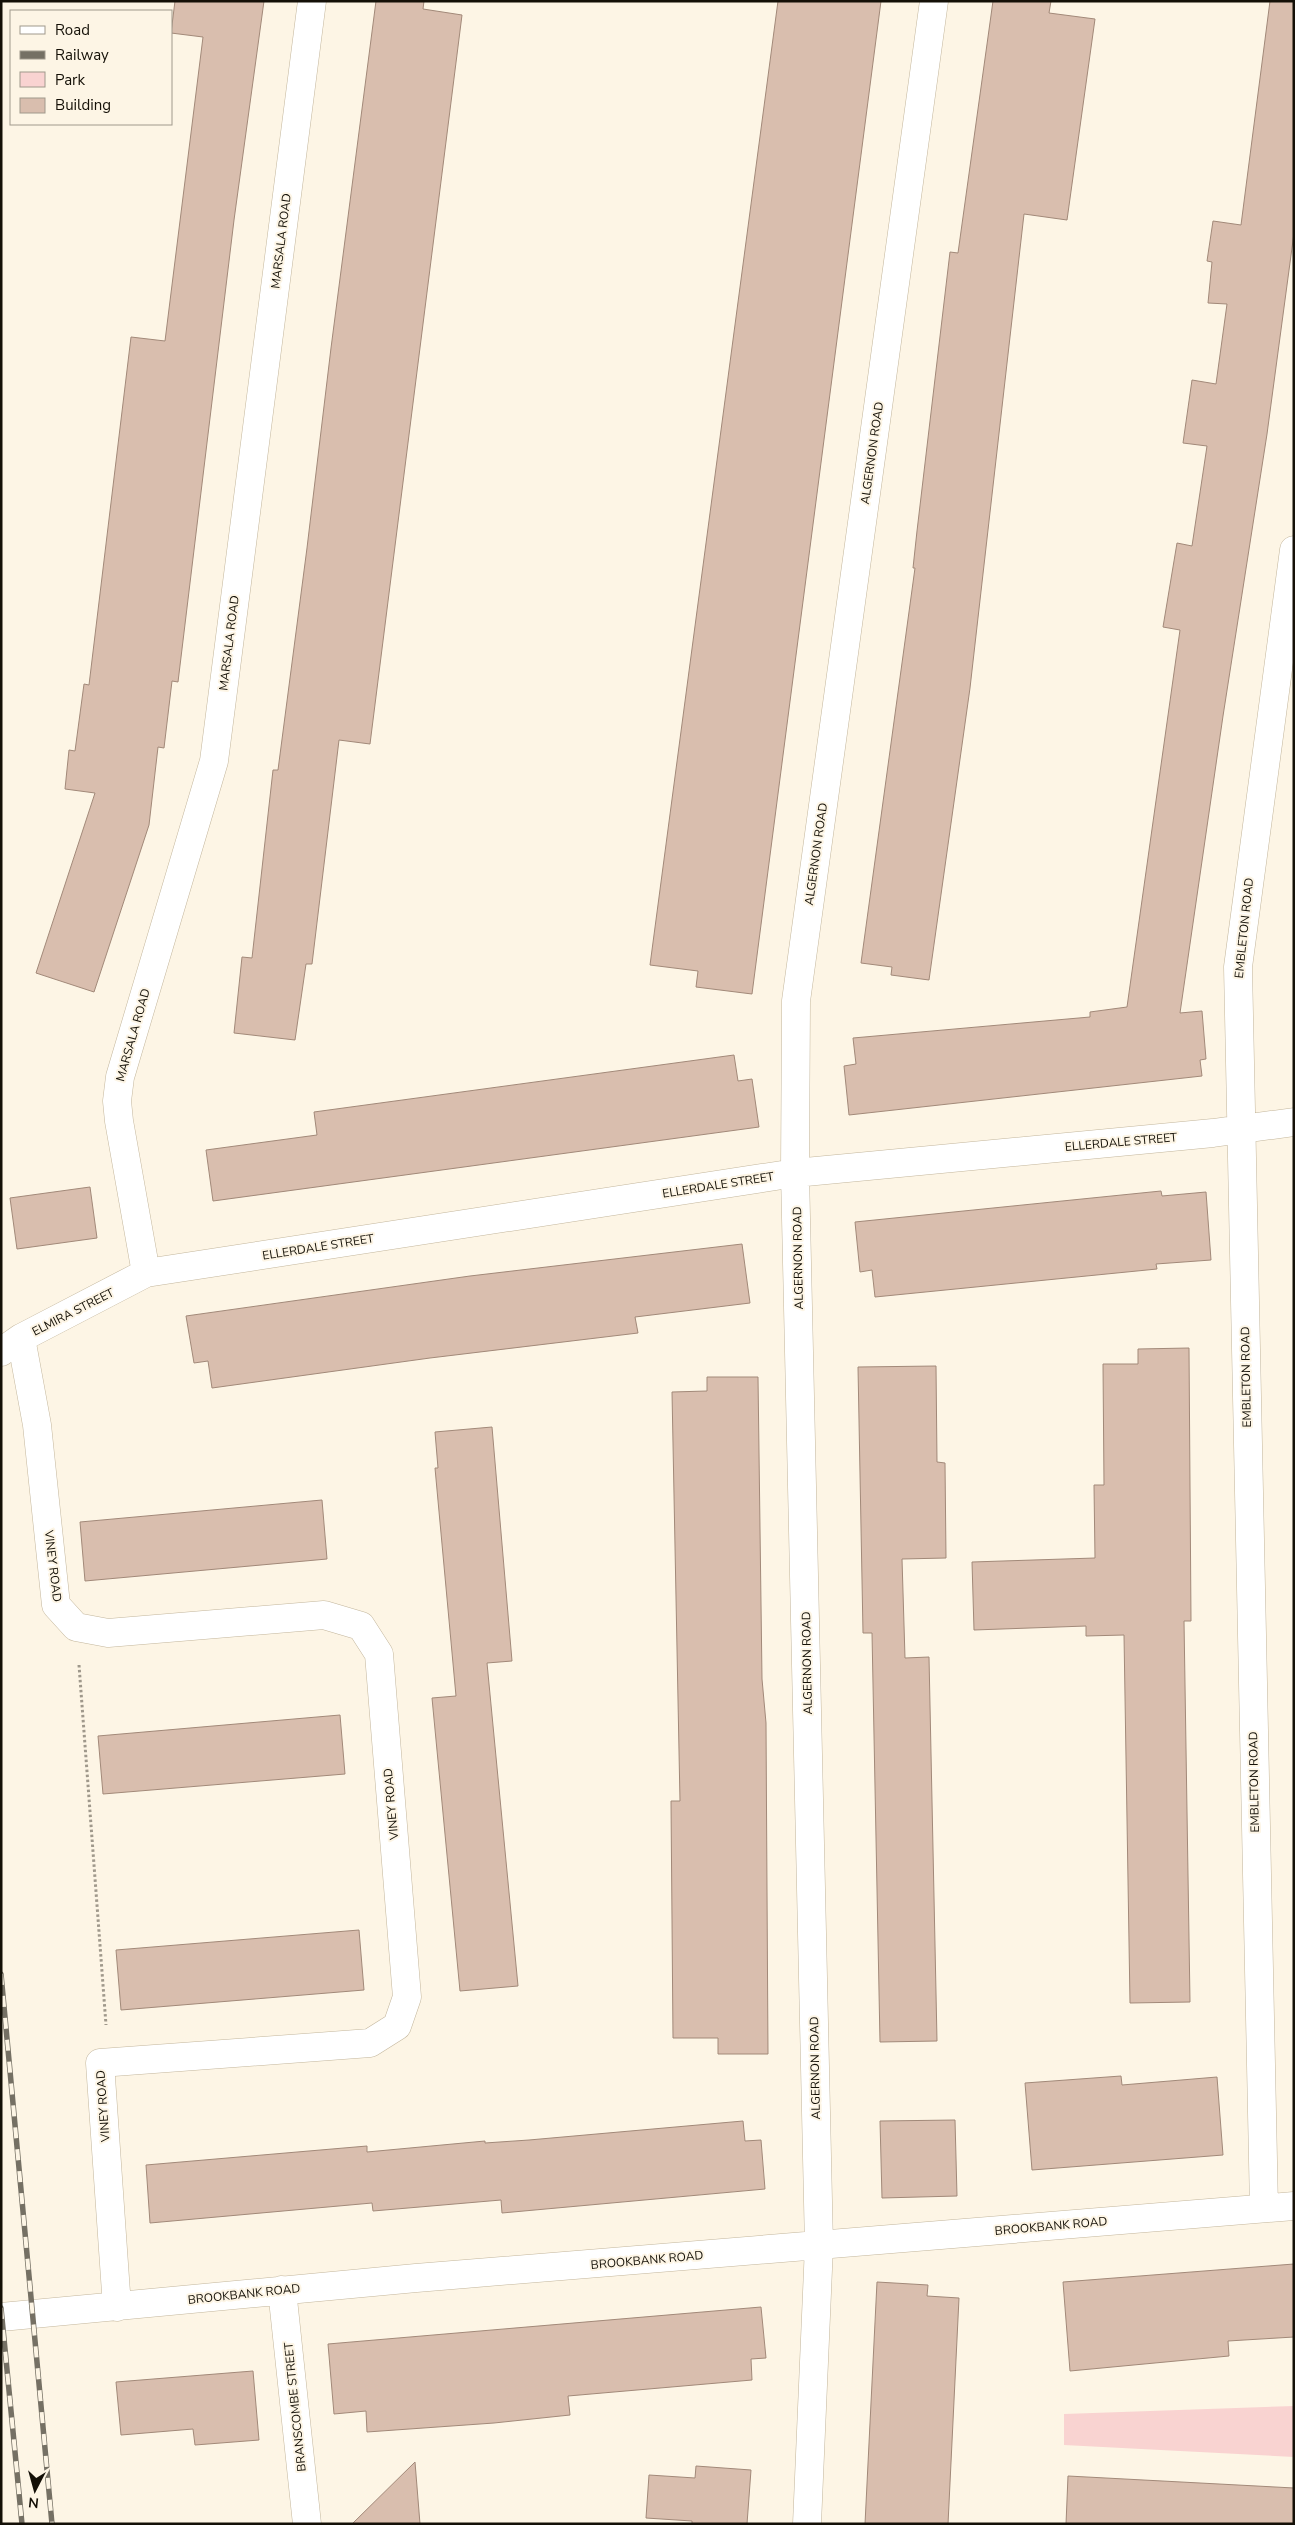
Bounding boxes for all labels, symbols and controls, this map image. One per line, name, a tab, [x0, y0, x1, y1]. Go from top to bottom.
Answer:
legend	[10, 10, 172, 125]
text: Road	[55, 20, 90, 40]
text: Railway	[55, 45, 109, 65]
text: Park	[55, 70, 85, 90]
text: Building	[55, 95, 111, 115]
street label: MARSALA ROAD	[267, 192, 295, 290]
street label: ALGERNON ROAD	[857, 401, 887, 505]
street label: MARSALA ROAD	[215, 594, 243, 692]
street label: ALGERNON ROAD	[801, 802, 831, 906]
street label: EMBLETON ROAD	[1231, 877, 1257, 979]
street label: MARSALA ROAD	[112, 987, 154, 1083]
street label: ELLERDALE STREET	[1064, 1129, 1179, 1155]
street label: ELLERDALE STREET	[661, 1168, 776, 1202]
street label: ALGERNON ROAD	[789, 1206, 807, 1310]
street label: ELLERDALE STREET	[261, 1230, 376, 1264]
street label: ELMIRA STREET	[29, 1284, 117, 1340]
street label: EMBLETON ROAD	[1237, 1326, 1255, 1428]
street label: VINEY ROAD	[41, 1528, 65, 1603]
street label: ALGERNON ROAD	[798, 1611, 816, 1715]
street label: EMBLETON ROAD	[1245, 1731, 1263, 1833]
street label: VINEY ROAD	[380, 1767, 402, 1842]
street label: ALGERNON ROAD	[806, 2016, 824, 2120]
street label: VINEY ROAD	[93, 2069, 114, 2143]
street label: BROOKBANK ROAD	[994, 2213, 1108, 2239]
street label: BROOKBANK ROAD	[590, 2247, 704, 2273]
street label: BROOKBANK ROAD	[187, 2280, 301, 2308]
street label: BRANSCOMBE STREET	[280, 2341, 310, 2472]
north arrow	[10, 2465, 60, 2515]
text: N	[27, 2492, 40, 2512]

